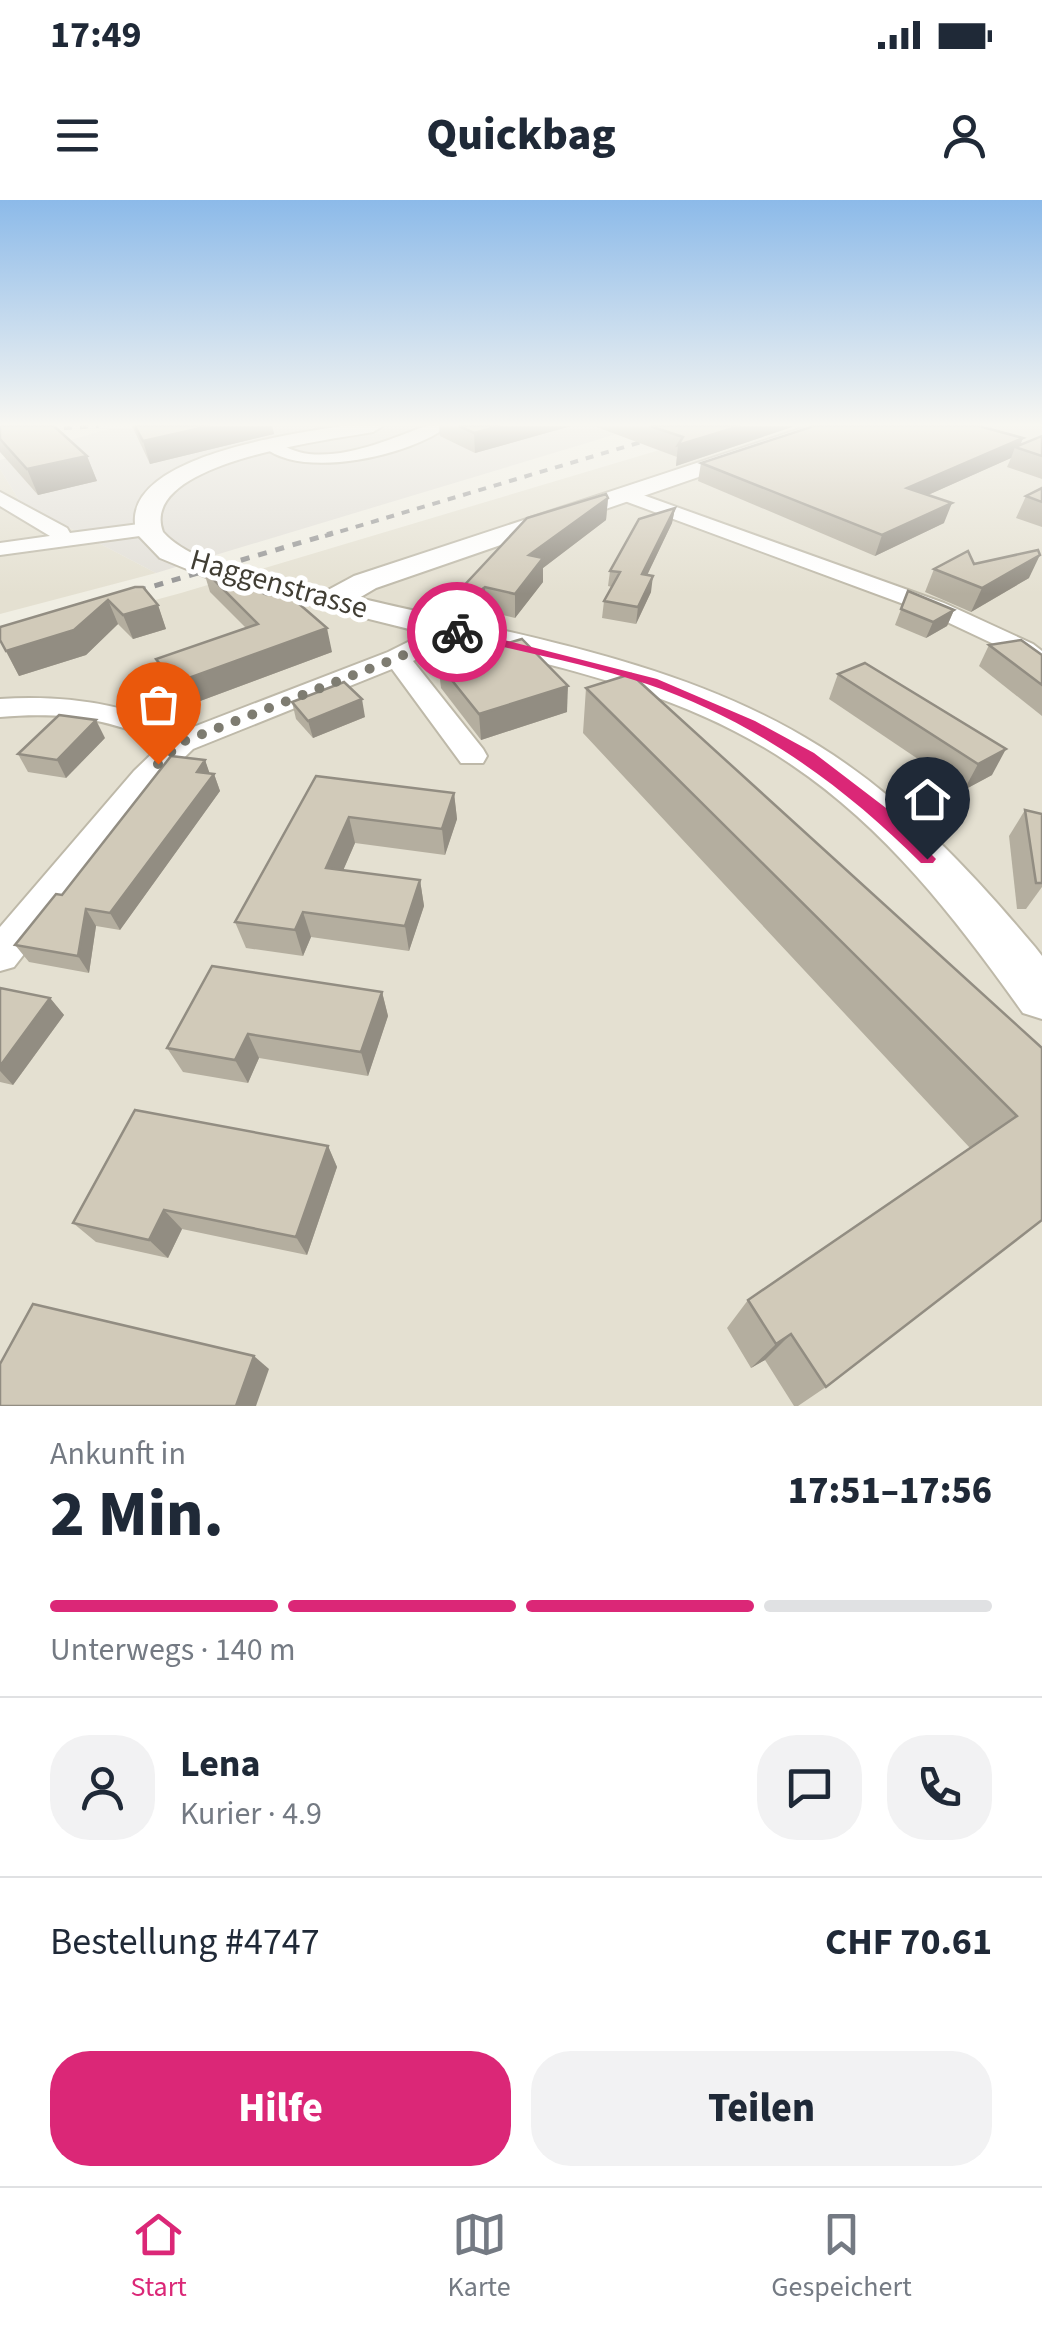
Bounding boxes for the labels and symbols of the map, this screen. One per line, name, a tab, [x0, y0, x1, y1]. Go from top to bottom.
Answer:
street label: Haggenstrasse	[185, 538, 373, 630]
courier	[407, 582, 507, 682]
pin	[116, 662, 201, 765]
pin	[885, 757, 970, 860]

